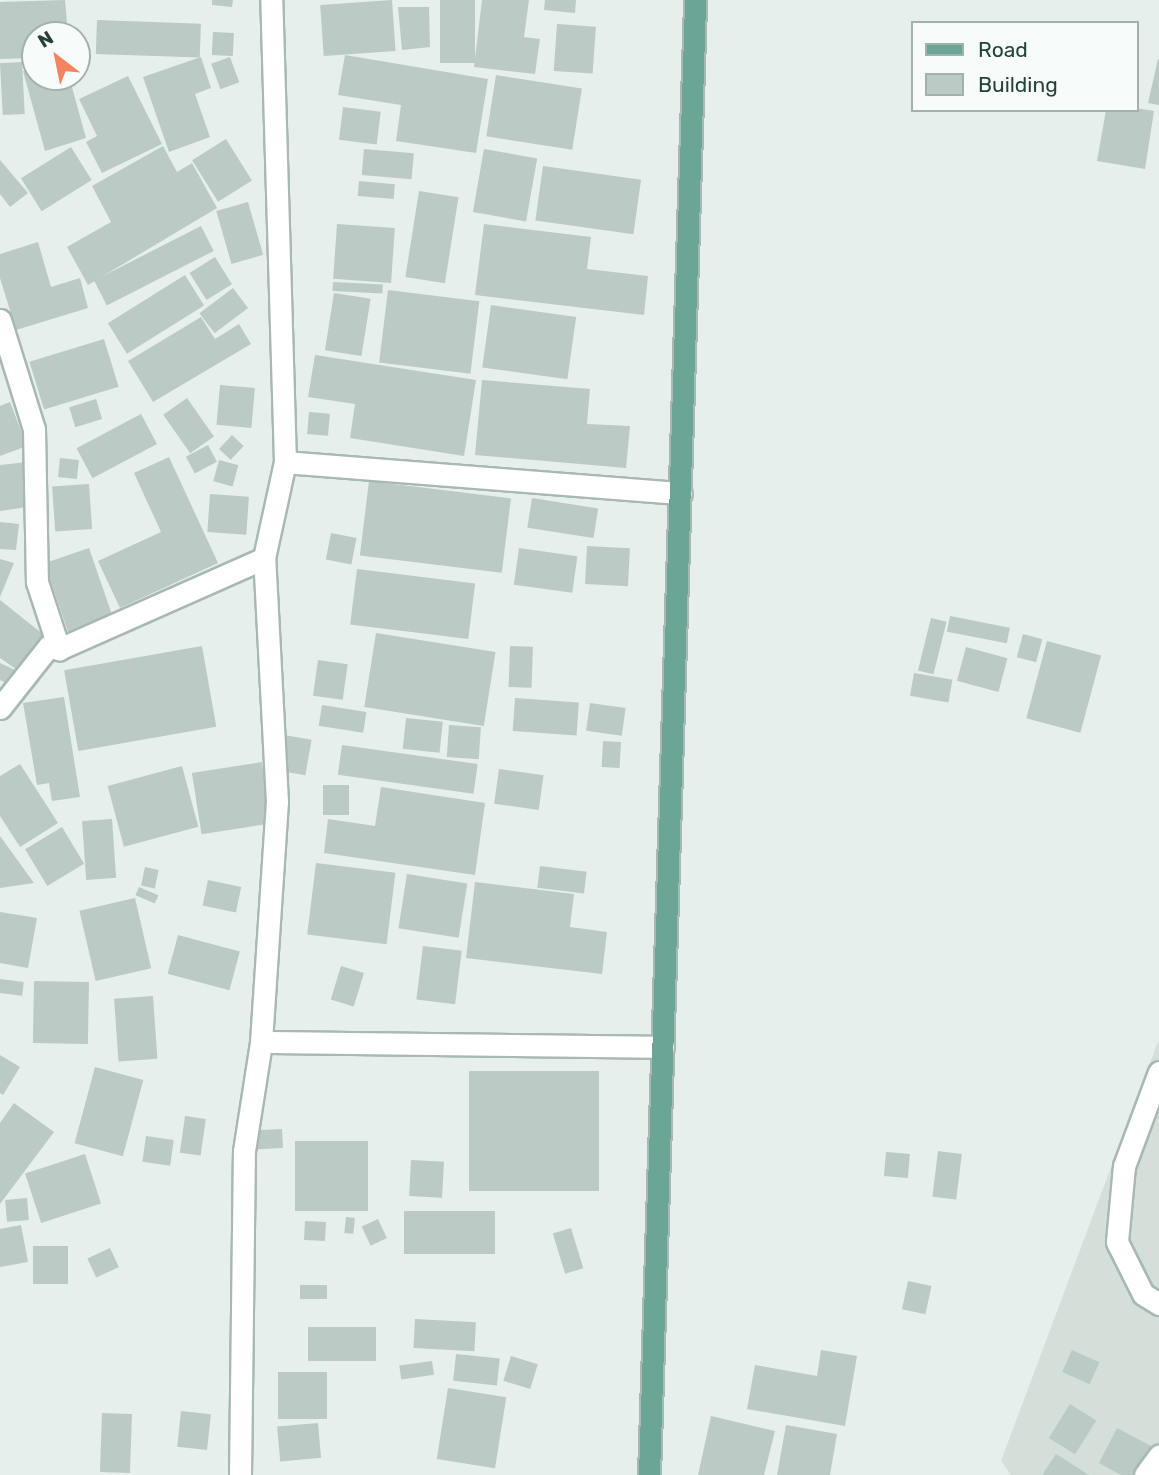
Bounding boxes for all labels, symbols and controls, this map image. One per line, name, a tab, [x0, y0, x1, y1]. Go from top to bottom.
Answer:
north arrow	[21, 21, 91, 91]
legend	[911, 21, 1138, 112]
text: N	[34, 26, 58, 53]
text: Road	[978, 37, 1028, 62]
text: Building	[978, 72, 1058, 97]

